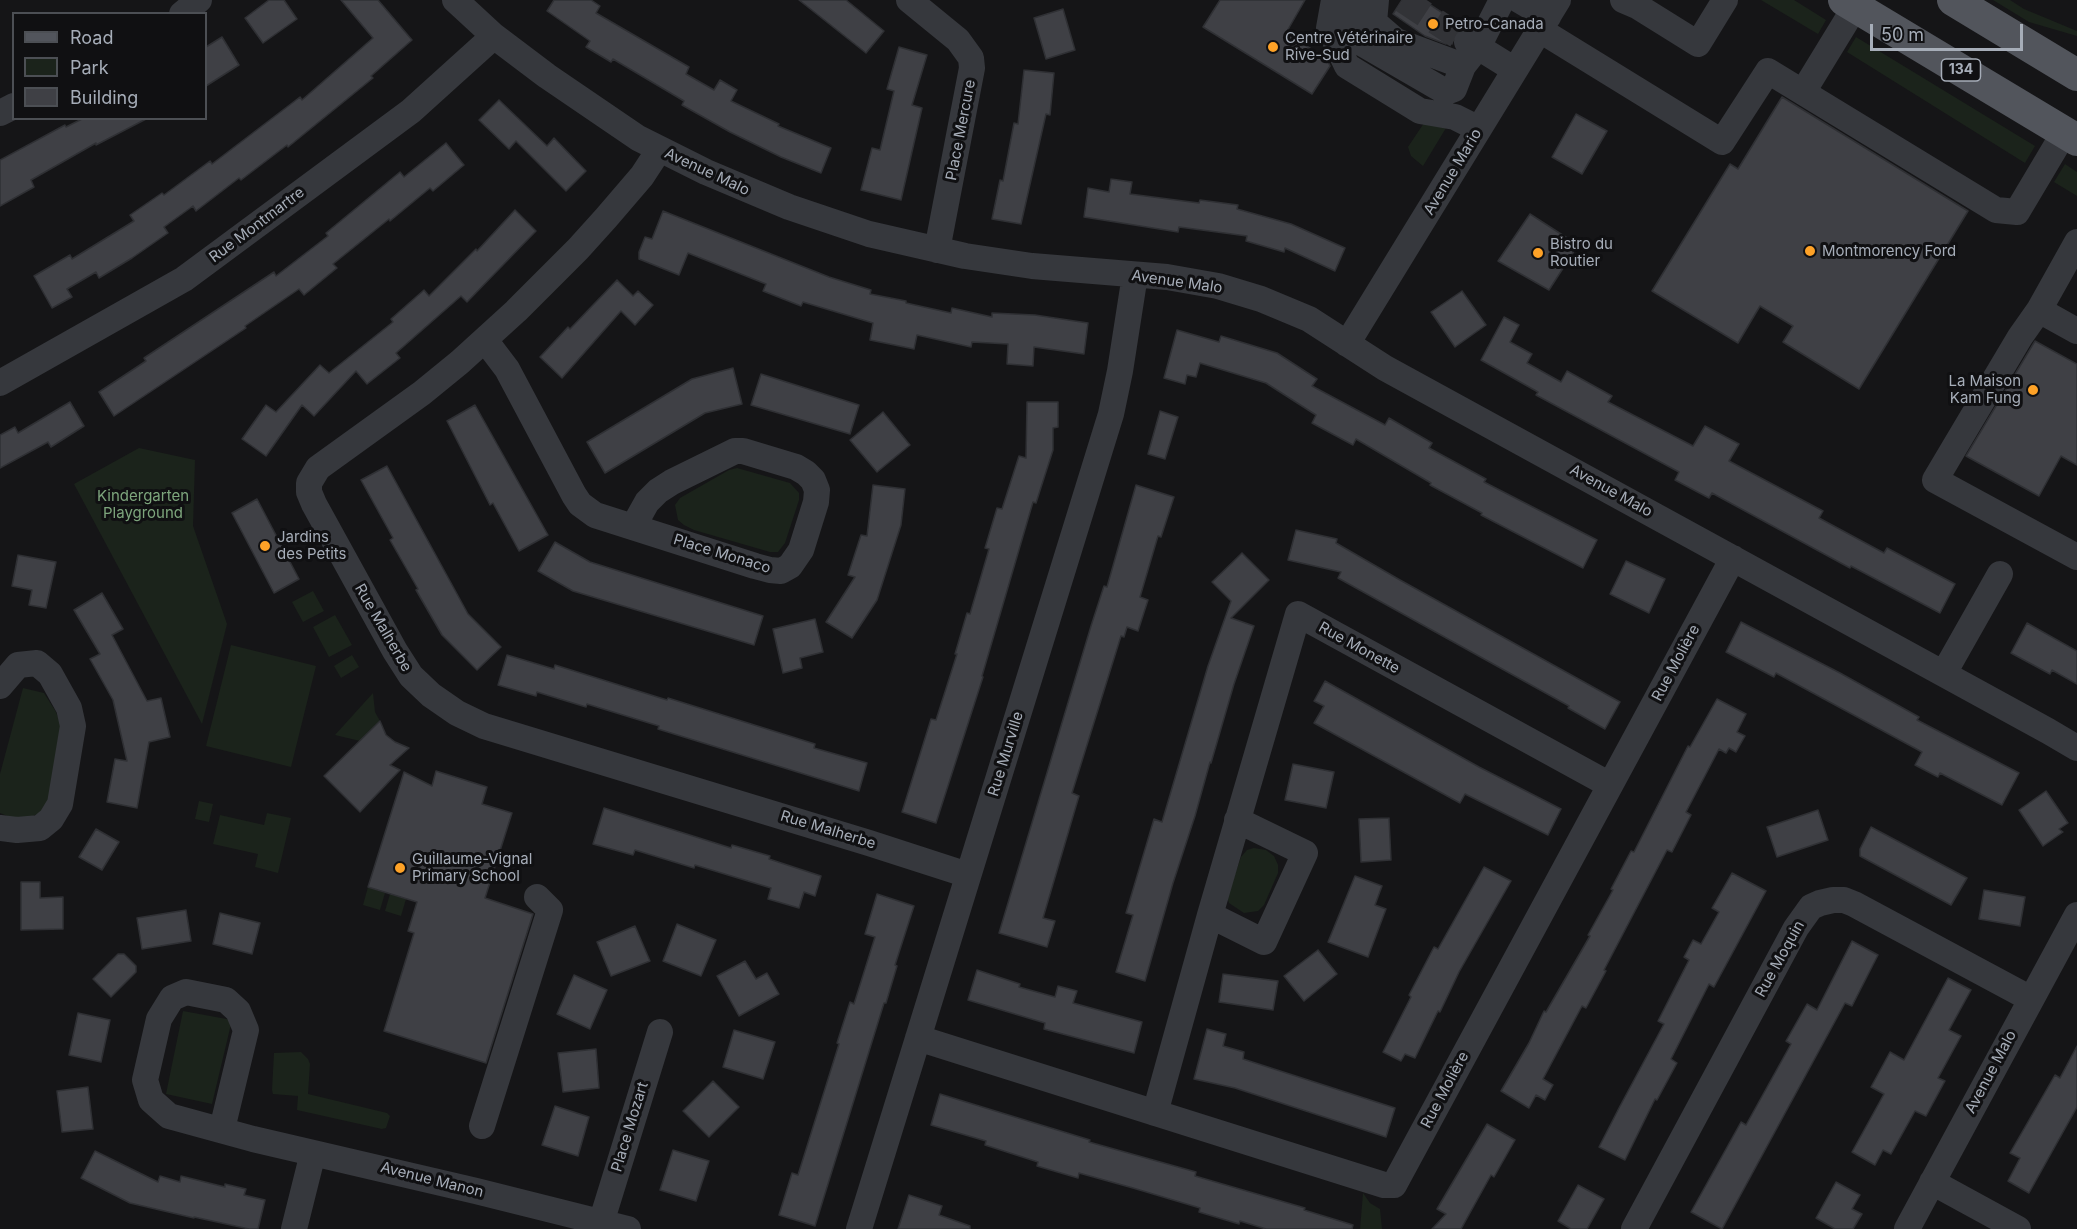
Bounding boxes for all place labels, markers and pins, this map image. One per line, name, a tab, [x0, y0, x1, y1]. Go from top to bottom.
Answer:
place label: Petro-Canada	[1445, 15, 1544, 33]
marker: Petro-Canada	[1426, 17, 1440, 31]
place label: Centre Vétérinaire Rive-Sud	[1285, 29, 1413, 64]
marker: Centre Vétérinaire Rive-Sud	[1266, 40, 1280, 54]
place label: Bistro du Routier	[1550, 235, 1613, 270]
place label: Montmorency Ford	[1822, 242, 1956, 260]
marker: Montmorency Ford	[1803, 244, 1817, 258]
marker: Bistro du Routier	[1531, 246, 1545, 260]
place label: La Maison Kam Fung	[1948, 372, 2021, 407]
marker: La Maison Kam Fung	[2026, 383, 2040, 397]
place label: Jardins des Petits	[277, 528, 347, 563]
marker: Jardins des Petits	[258, 539, 272, 553]
place label: Guillaume-Vignal Primary School	[412, 850, 532, 885]
marker: Guillaume-Vignal Primary School	[393, 861, 407, 875]

